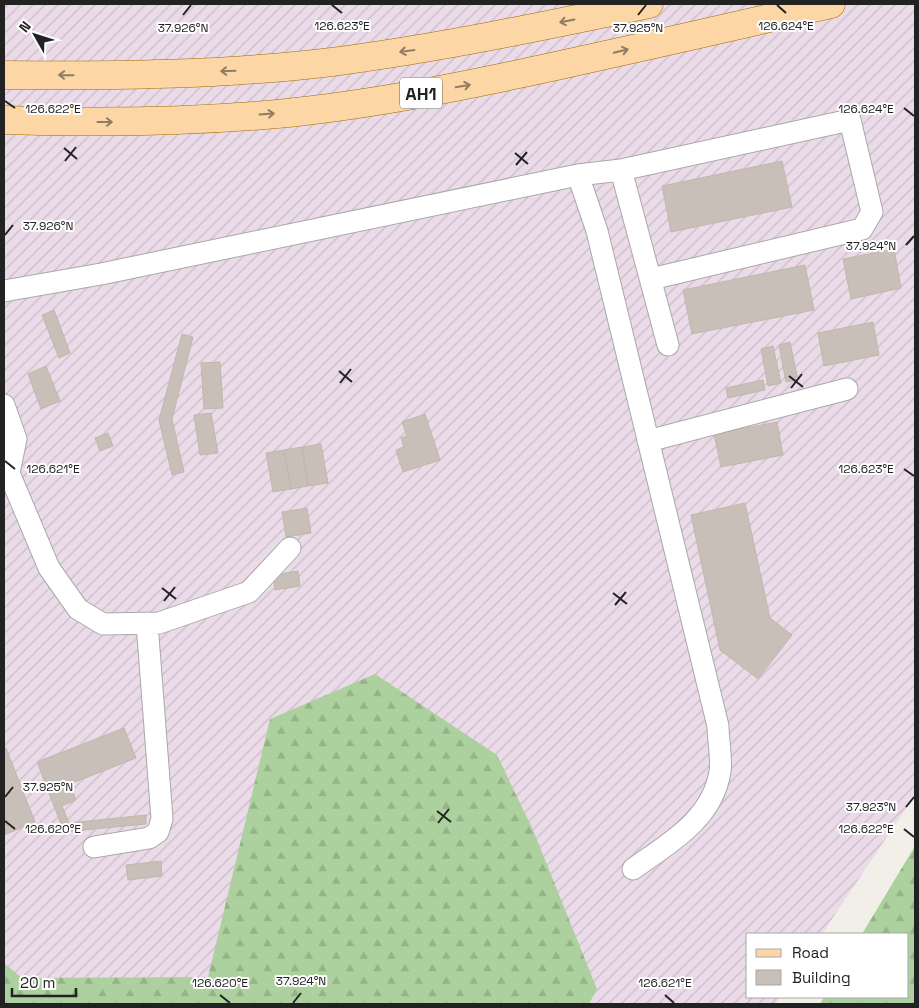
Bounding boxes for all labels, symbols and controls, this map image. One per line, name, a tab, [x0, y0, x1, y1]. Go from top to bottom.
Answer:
north arrow	[10, 10, 60, 60]
one-way arrow	[559, 17, 575, 26]
text: N	[15, 18, 35, 36]
text: 126.623°E	[314, 18, 370, 34]
text: 126.624°E	[758, 18, 814, 34]
text: 37.926°N	[158, 20, 208, 36]
text: 37.925°N	[613, 20, 663, 36]
one-way arrow	[399, 46, 415, 56]
one-way arrow	[613, 46, 629, 55]
one-way arrow	[221, 67, 237, 76]
one-way arrow	[58, 71, 74, 80]
road number: AH1	[400, 78, 442, 109]
one-way arrow	[454, 80, 470, 90]
text: 126.622°E	[25, 101, 81, 117]
text: 126.624°E	[838, 101, 894, 117]
one-way arrow	[259, 110, 275, 119]
one-way arrow	[96, 117, 113, 127]
text: 37.926°N	[23, 218, 73, 234]
text: 37.924°N	[846, 238, 896, 254]
text: 126.621°E	[26, 461, 80, 477]
text: 126.623°E	[838, 461, 894, 477]
text: 37.925°N	[23, 779, 73, 795]
text: 37.923°N	[846, 799, 896, 815]
text: 126.620°E	[25, 821, 81, 837]
text: 126.622°E	[838, 821, 894, 837]
legend	[746, 933, 909, 998]
text: Road	[792, 943, 829, 962]
scale bar	[12, 966, 76, 998]
text: Building	[792, 968, 851, 987]
text: 20 m	[20, 973, 55, 992]
text: 37.924°N	[276, 973, 326, 989]
text: 126.620°E	[192, 975, 248, 991]
text: 126.621°E	[638, 975, 692, 991]

